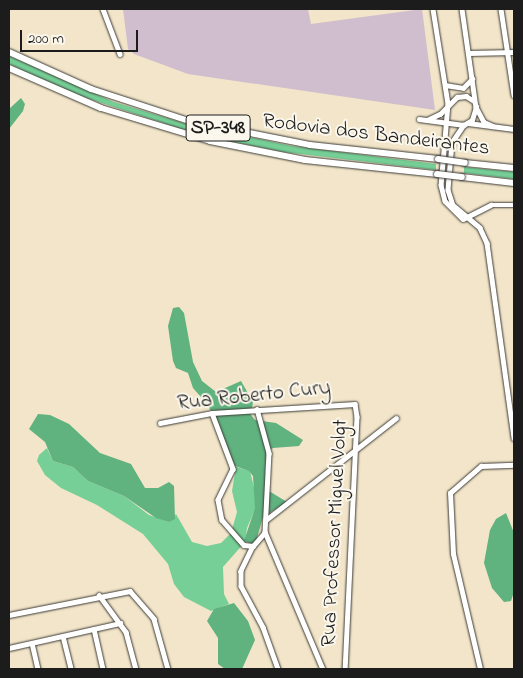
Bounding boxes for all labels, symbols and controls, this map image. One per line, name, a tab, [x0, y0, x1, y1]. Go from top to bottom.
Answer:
scale bar	[22, 20, 140, 52]
text: 200 m	[28, 28, 64, 50]
street label: Rodovia dos Bandeirantes	[261, 109, 491, 161]
road number: SP-348	[186, 110, 250, 146]
street label: Rua Roberto Cury	[176, 375, 332, 417]
street label: Rua Professor Miguel Volgt	[316, 418, 354, 648]

